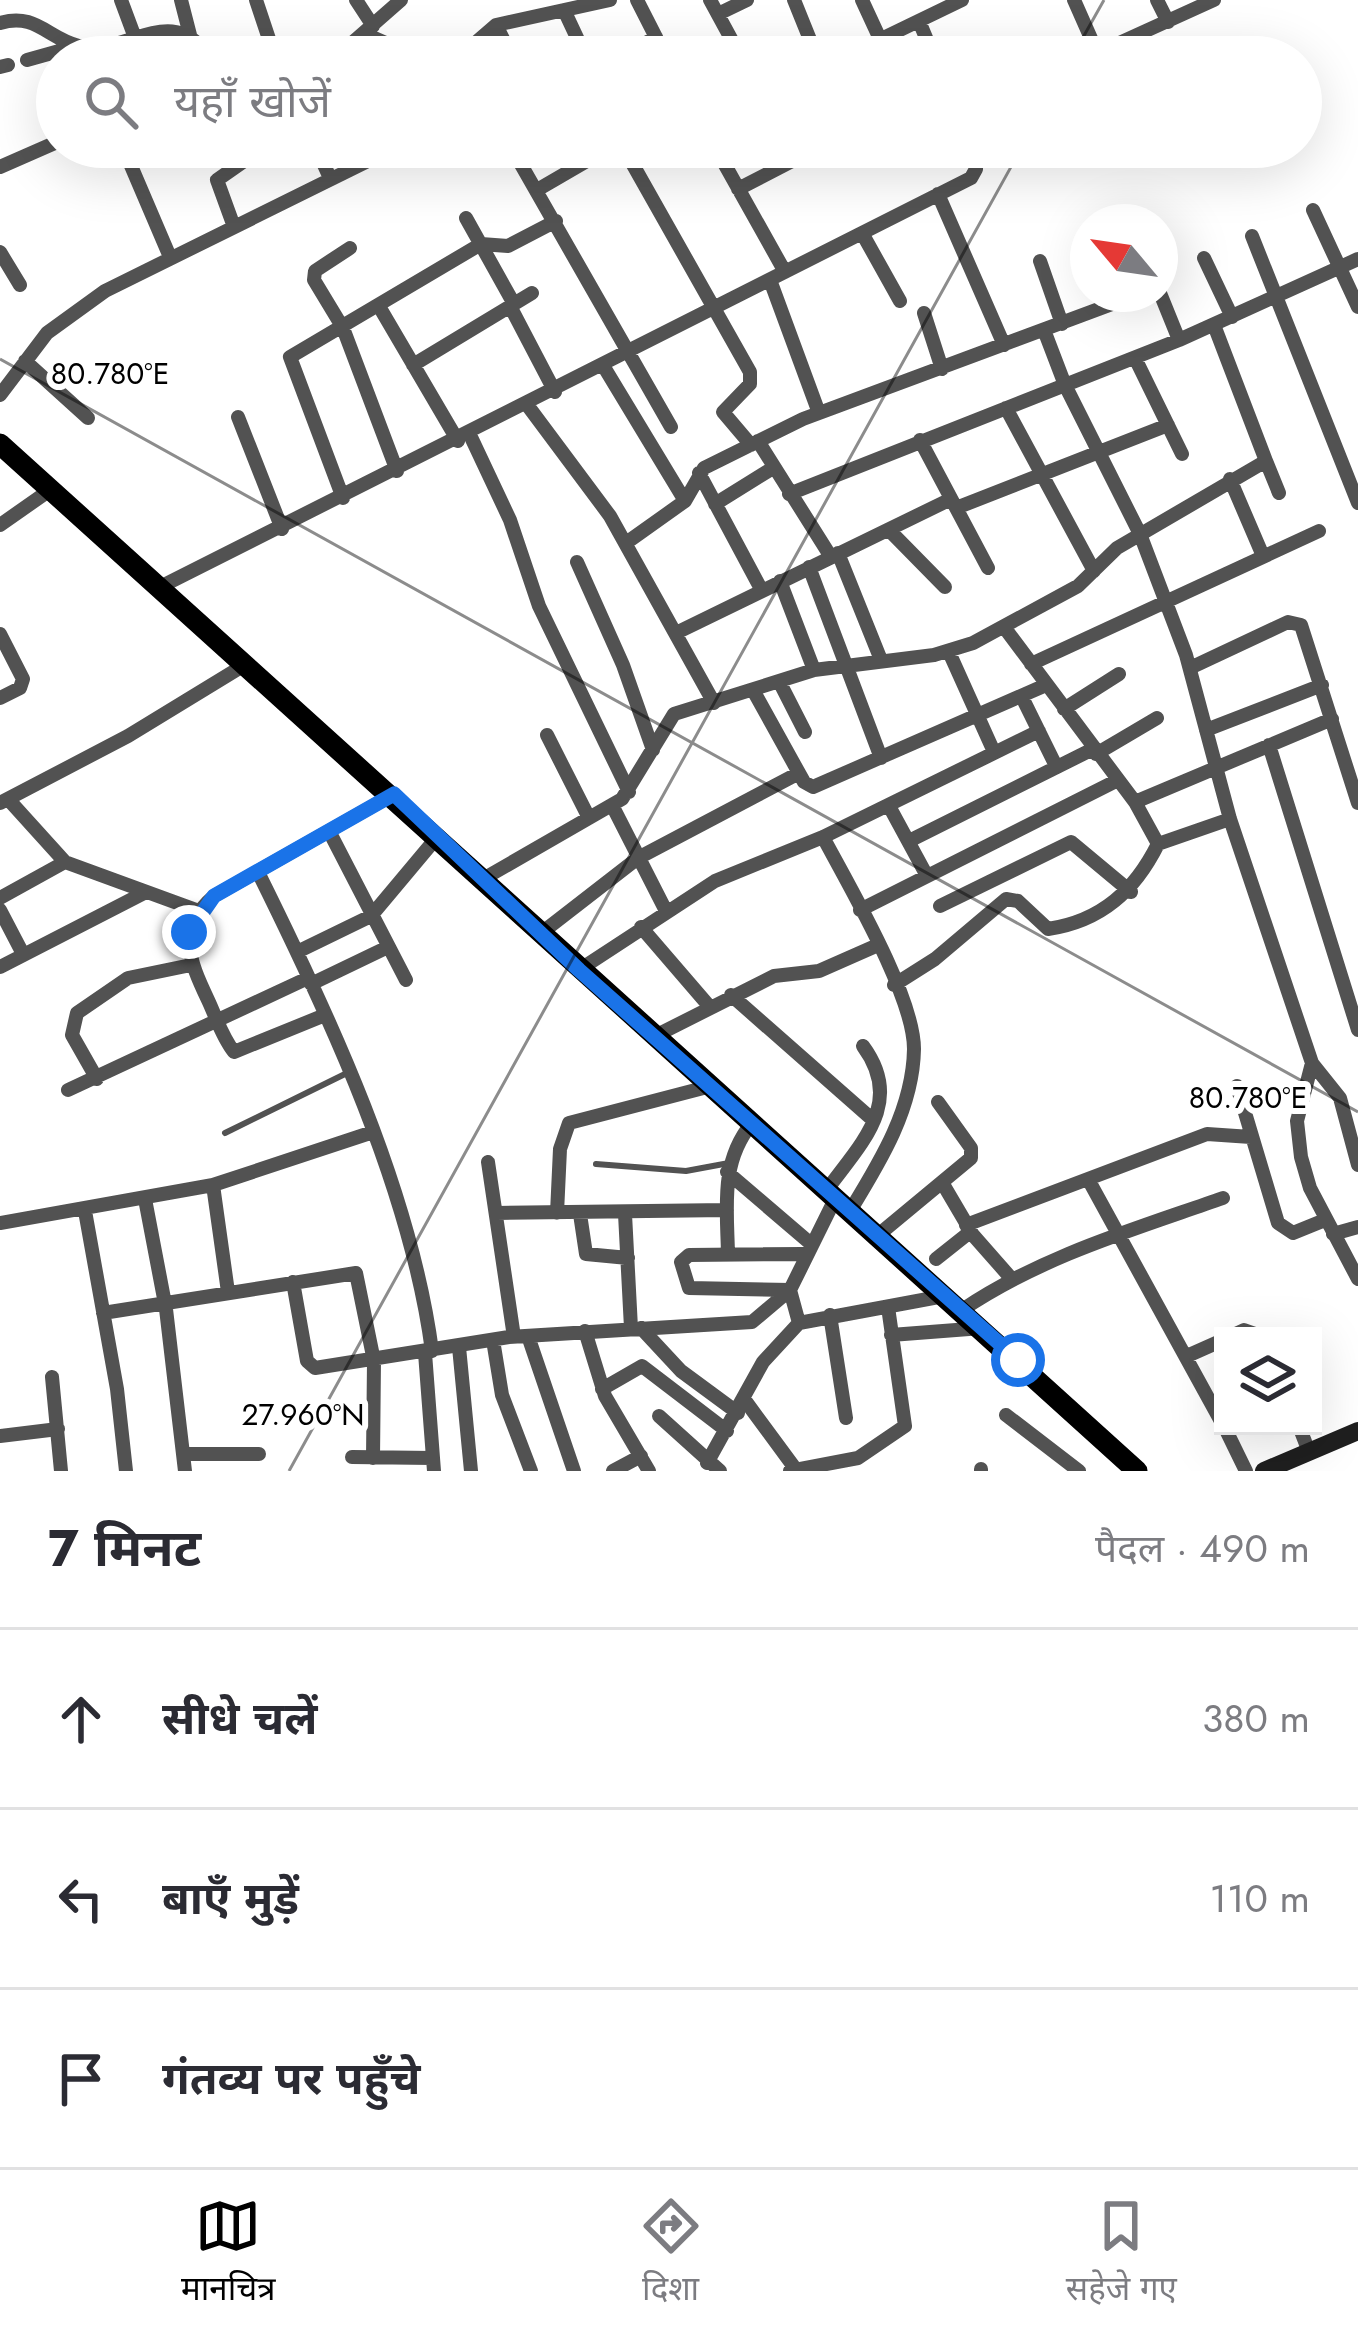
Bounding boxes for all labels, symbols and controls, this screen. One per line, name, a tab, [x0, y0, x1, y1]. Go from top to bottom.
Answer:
search box	[36, 36, 1322, 168]
icon: search	[78, 69, 144, 135]
text: यहाँ खोजें	[174, 69, 331, 134]
north arrow	[1070, 204, 1178, 312]
text: 80.780°E	[51, 352, 169, 395]
route end	[162, 905, 216, 959]
text: 80.780°E	[1189, 1076, 1307, 1119]
map controls	[1214, 1327, 1322, 1435]
button: layers	[1214, 1327, 1322, 1435]
route start	[991, 1333, 1045, 1387]
text: 27.960°N	[242, 1393, 364, 1436]
text: 7 मिनट	[48, 1511, 201, 1585]
text: पैदल · 490 m	[1095, 1520, 1310, 1577]
icon: ahead	[48, 1686, 114, 1752]
text: सीधे चलें	[162, 1686, 317, 1751]
text: 380 m	[1202, 1690, 1310, 1747]
icon: left	[48, 1866, 114, 1932]
text: बाएँ मुड़ें	[162, 1866, 299, 1931]
text: 110 m	[1209, 1870, 1310, 1927]
icon: arrive	[48, 2046, 114, 2112]
text: गंतव्य पर पहुँचे	[162, 2046, 420, 2111]
tab: मानचित्र	[181, 2193, 275, 2313]
tab: दिशा	[638, 2193, 704, 2313]
tab: सहेजे गए	[1066, 2193, 1177, 2313]

